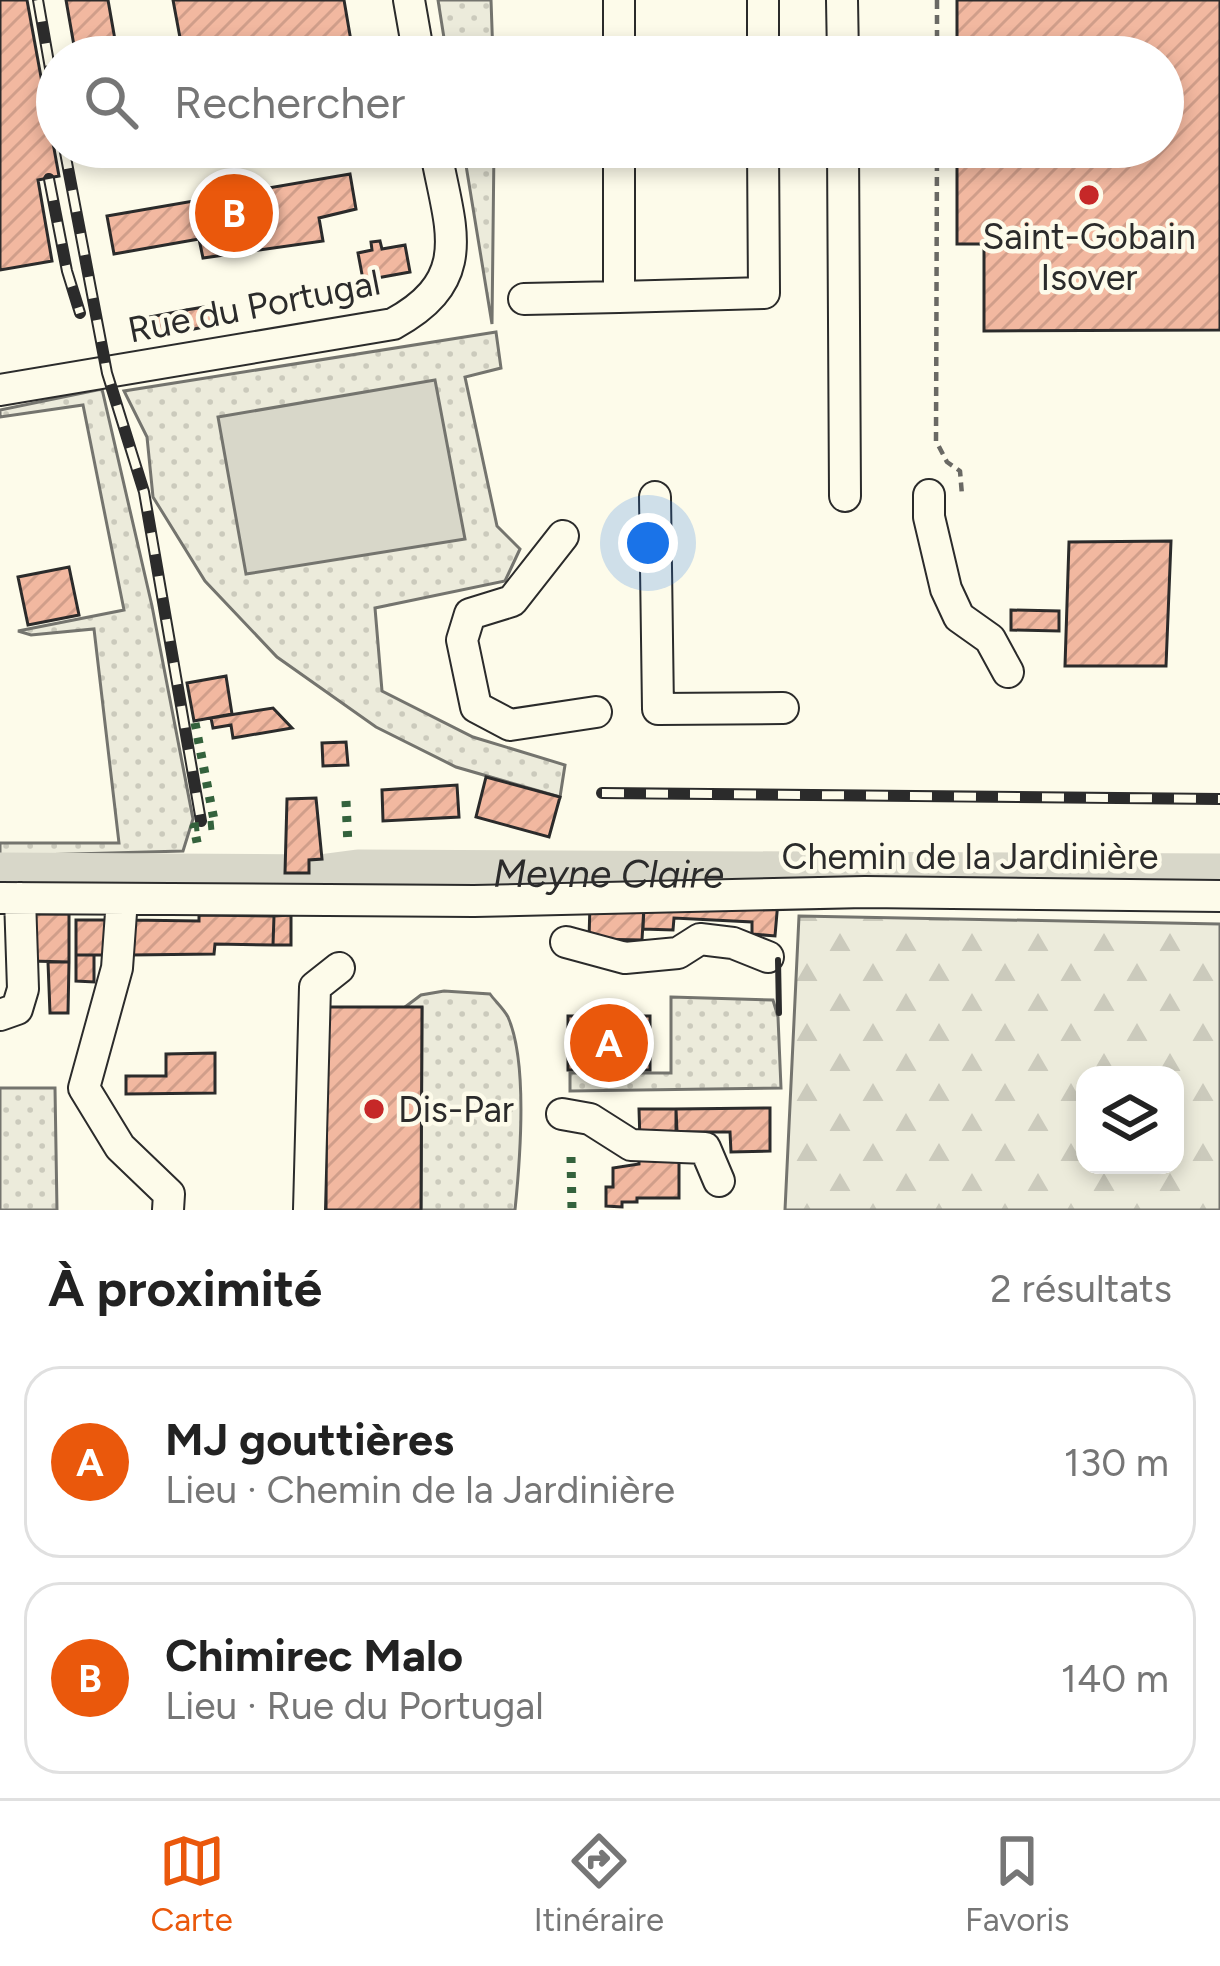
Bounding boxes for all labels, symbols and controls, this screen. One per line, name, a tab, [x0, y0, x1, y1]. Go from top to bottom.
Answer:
search box	[36, 36, 1184, 168]
icon: search	[78, 69, 144, 135]
text: Rechercher	[174, 75, 405, 129]
pin: B	[195, 168, 273, 258]
marker: Saint-Gobain Isover	[1076, 182, 1102, 208]
place label: Saint-Gobain Isover	[982, 215, 1196, 299]
street label: Rue du Portugal	[124, 260, 384, 352]
your location	[618, 513, 678, 573]
street label: Chemin de la Jardinière	[782, 835, 1158, 878]
water label: Meyne Claire	[493, 849, 724, 897]
pin: A	[570, 998, 648, 1088]
map controls	[1076, 1066, 1184, 1174]
button: layers	[1076, 1066, 1184, 1174]
place label: Dis-Par	[398, 1088, 514, 1131]
marker: Dis-Par	[361, 1096, 387, 1122]
text: À proximité	[48, 1258, 322, 1319]
text: 2 résultats	[990, 1265, 1172, 1312]
text: MJ gouttières	[165, 1412, 454, 1466]
text: A	[76, 1439, 104, 1486]
text: 130 m	[1064, 1439, 1169, 1486]
text: Lieu · Chemin de la Jardinière	[165, 1466, 675, 1513]
text: Chimirec Malo	[165, 1628, 463, 1682]
text: B	[78, 1655, 102, 1702]
text: 140 m	[1061, 1655, 1169, 1702]
text: Lieu · Rue du Portugal	[165, 1682, 544, 1729]
tab: Carte	[151, 1828, 233, 1939]
tab: Itinéraire	[534, 1828, 664, 1939]
tab: Favoris	[965, 1828, 1069, 1939]

